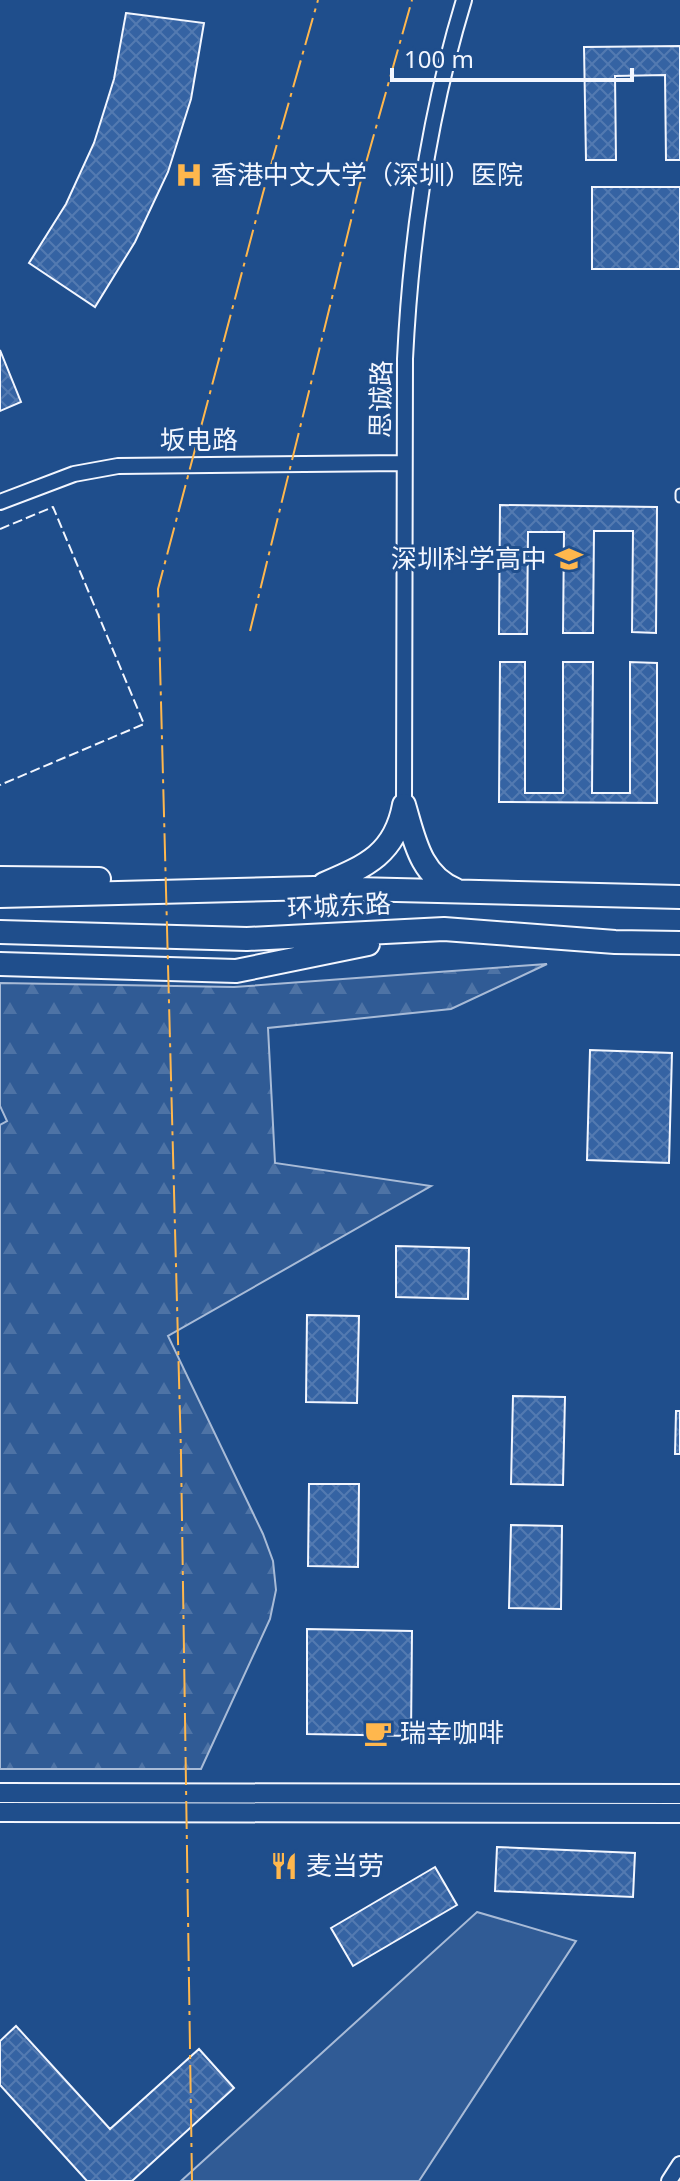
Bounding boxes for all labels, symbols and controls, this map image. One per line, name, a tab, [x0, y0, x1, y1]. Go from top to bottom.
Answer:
scale bar	[392, 32, 632, 82]
text: 100 m	[404, 42, 474, 75]
place label: 香港中文大学（深圳）医院	[211, 156, 523, 192]
hospital icon: 香港中文大学（深圳）医院	[174, 160, 204, 190]
street label: 思诚路	[361, 360, 399, 438]
street label: 坂电路	[160, 421, 238, 457]
place label: 深圳科学高中	[391, 540, 547, 576]
school or university icon: 深圳科学高中	[554, 544, 584, 574]
street label: 环城东路	[286, 884, 392, 926]
place label: 瑞幸咖啡	[400, 1714, 504, 1750]
cafe icon: 瑞幸咖啡	[363, 1718, 393, 1748]
place label: 麦当劳	[306, 1847, 384, 1883]
restaurant icon: 麦当劳	[269, 1851, 299, 1881]

